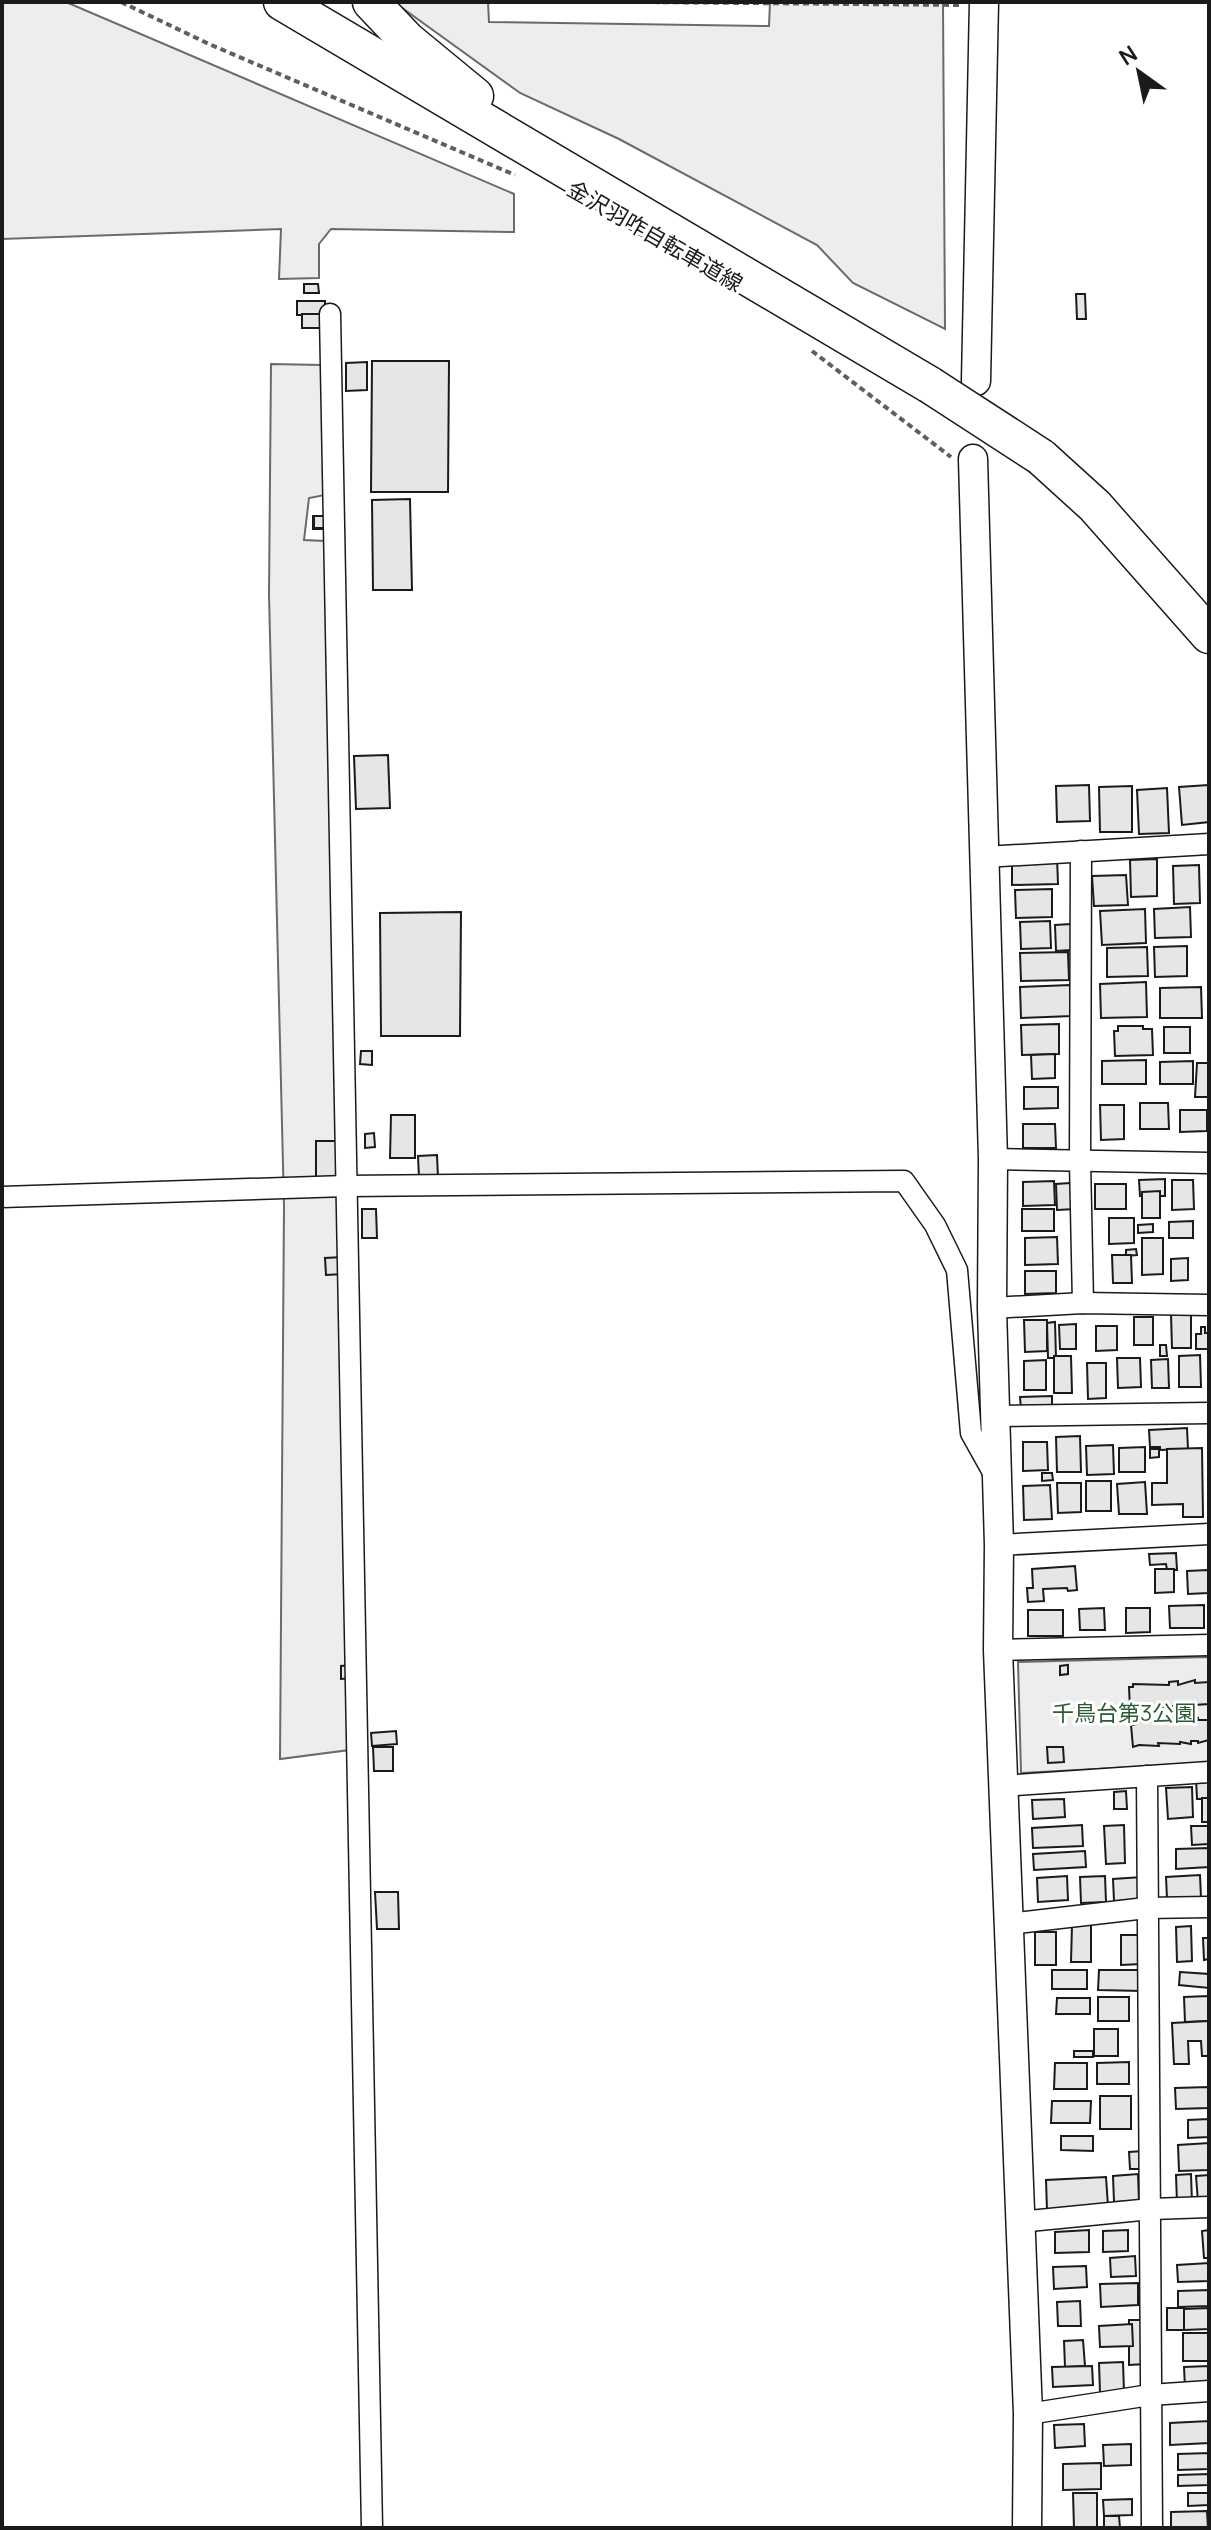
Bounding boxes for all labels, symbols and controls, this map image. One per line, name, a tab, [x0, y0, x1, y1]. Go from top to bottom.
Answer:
north arrow	[1099, 32, 1179, 112]
text: N	[1113, 38, 1143, 72]
street label: 金沢羽咋自転車道線	[562, 174, 748, 298]
park label: 千鳥台第3公園	[1052, 1698, 1196, 1728]

